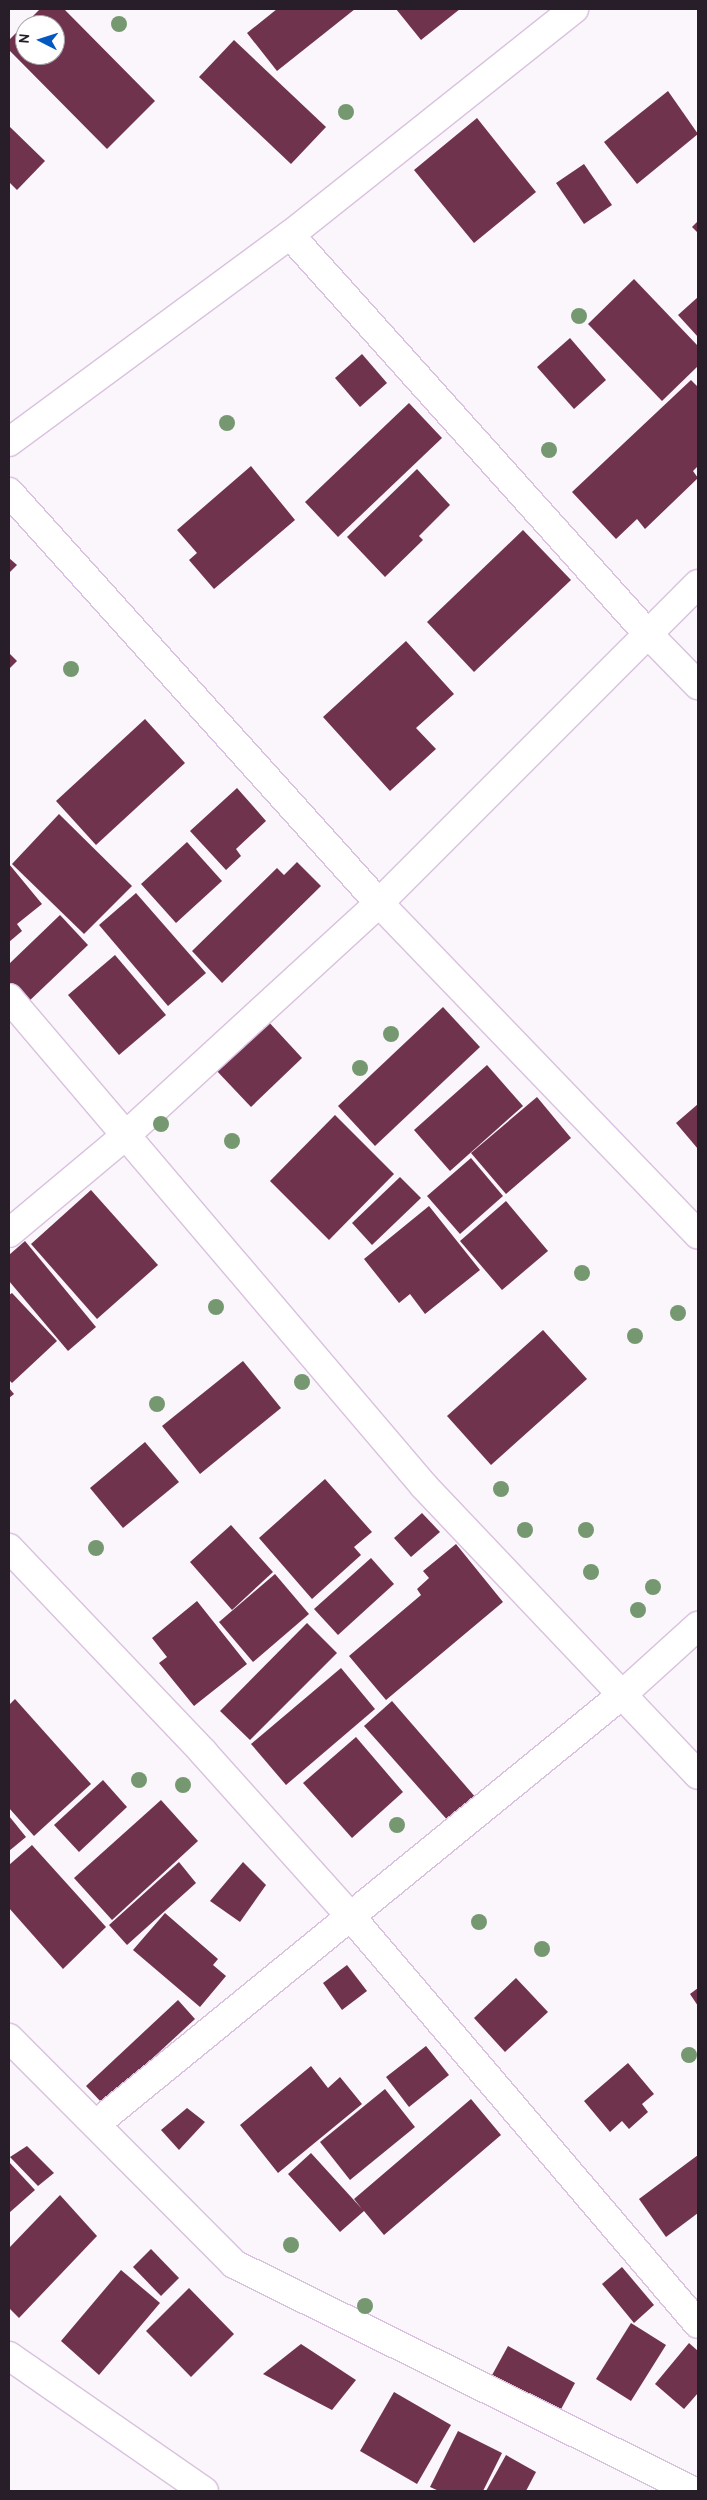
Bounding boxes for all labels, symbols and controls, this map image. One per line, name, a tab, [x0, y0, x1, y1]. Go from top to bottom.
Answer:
north arrow	[15, 15, 65, 65]
text: N	[17, 33, 34, 44]

